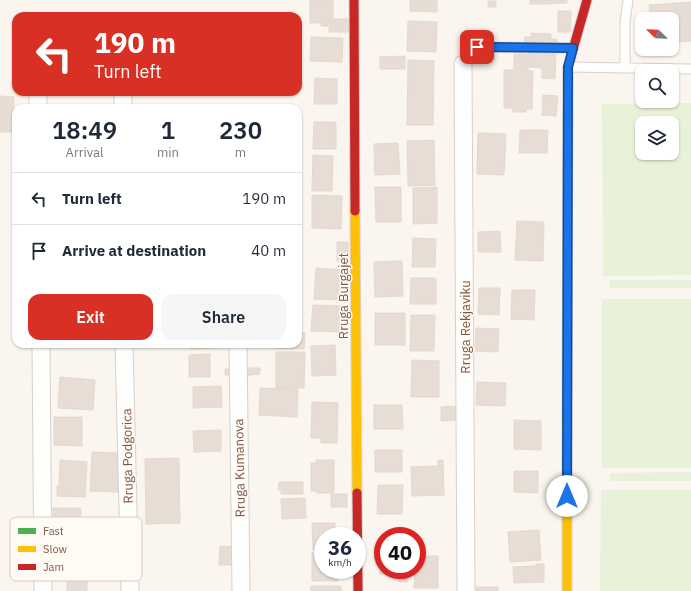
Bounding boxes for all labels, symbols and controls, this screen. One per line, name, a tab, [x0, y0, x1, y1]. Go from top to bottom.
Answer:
north arrow	[635, 12, 679, 56]
map controls	[635, 12, 679, 160]
text: 190 m	[94, 24, 176, 61]
icon: left	[28, 28, 80, 80]
pin	[460, 30, 494, 64]
icon: arrive	[466, 36, 488, 58]
text: Turn left	[94, 60, 162, 83]
button: search	[635, 64, 679, 108]
text: 18:49	[52, 114, 117, 146]
text: 1	[161, 114, 175, 146]
text: 230	[219, 114, 262, 146]
button: layers	[635, 116, 679, 160]
text: Arrival	[66, 144, 103, 161]
text: min	[157, 144, 179, 161]
text: m	[235, 144, 246, 161]
icon: left	[28, 188, 50, 210]
text: Turn left	[62, 189, 122, 208]
text: 190 m	[242, 189, 286, 208]
icon: arrive	[28, 240, 50, 262]
text: Arrive at destination	[62, 241, 206, 260]
text: 40 m	[251, 241, 286, 260]
street label: Rruga Burgajet	[335, 253, 352, 339]
street label: Rruga Rekjaviku	[457, 280, 474, 374]
button: Exit	[28, 294, 153, 340]
button: Share	[161, 294, 286, 340]
street label: Rruga Podgorica	[118, 408, 137, 504]
street label: Rruga Kumanova	[230, 418, 249, 518]
position arrow	[546, 475, 588, 517]
legend	[10, 517, 142, 581]
text: Fast	[43, 524, 64, 538]
speed limit sign: 40	[374, 527, 426, 579]
text: 36	[328, 534, 352, 561]
text: Slow	[43, 542, 67, 556]
text: km/h	[328, 556, 352, 569]
text: Jam	[43, 560, 64, 574]

